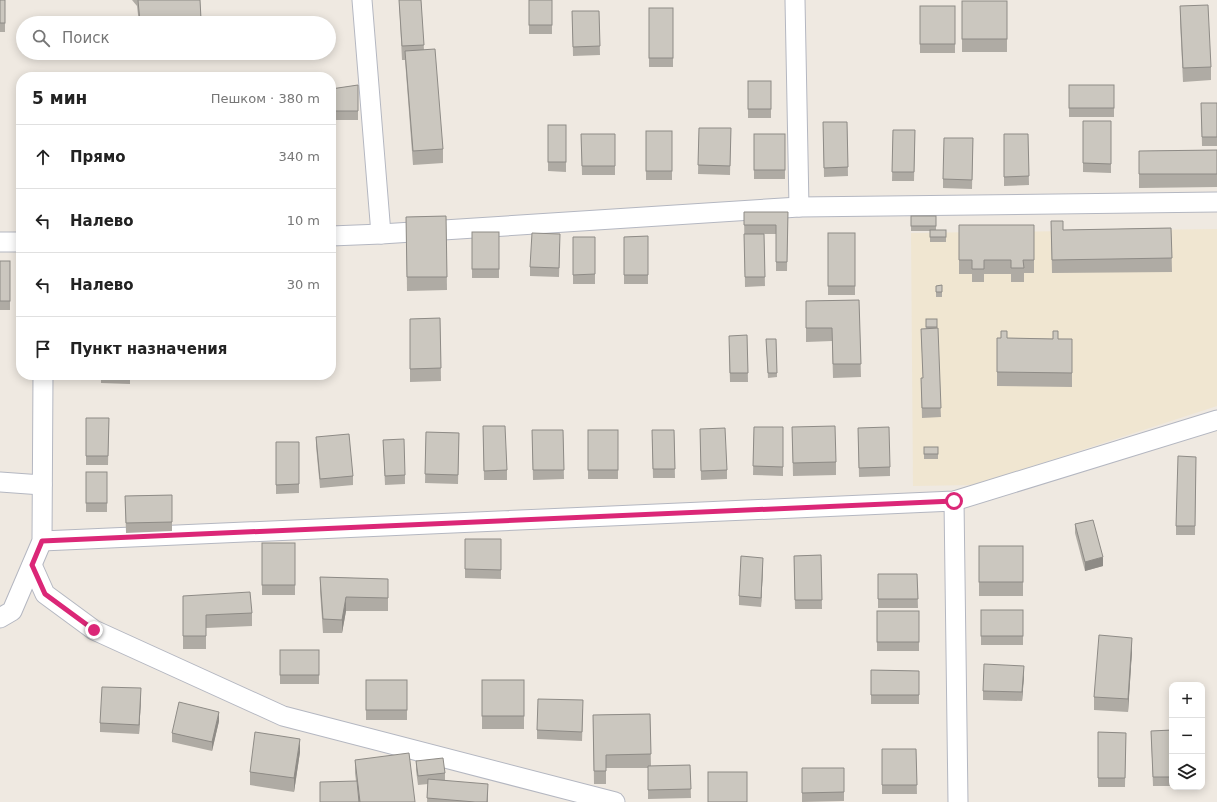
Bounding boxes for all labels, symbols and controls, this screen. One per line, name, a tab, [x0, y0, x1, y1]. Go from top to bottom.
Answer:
search box	[16, 16, 336, 60]
icon: search	[30, 27, 52, 49]
text: Поиск	[62, 29, 110, 47]
text: 5 мин	[32, 88, 87, 108]
text: Пешком · 380 m	[211, 91, 320, 106]
icon: ahead	[32, 146, 54, 168]
text: Прямо	[70, 148, 126, 166]
text: 340 m	[278, 149, 320, 164]
icon: left	[32, 210, 54, 232]
text: Налево	[70, 212, 134, 230]
text: 10 m	[287, 213, 320, 228]
icon: left	[32, 274, 54, 296]
text: Налево	[70, 276, 134, 294]
text: 30 m	[287, 277, 320, 292]
icon: arrive	[32, 338, 54, 360]
text: Пункт назначения	[70, 340, 227, 358]
route start	[945, 492, 963, 510]
route end	[85, 621, 103, 639]
map controls	[1169, 682, 1205, 790]
button: +	[1169, 682, 1205, 718]
button: −	[1169, 718, 1205, 754]
button: layers	[1169, 754, 1205, 790]

